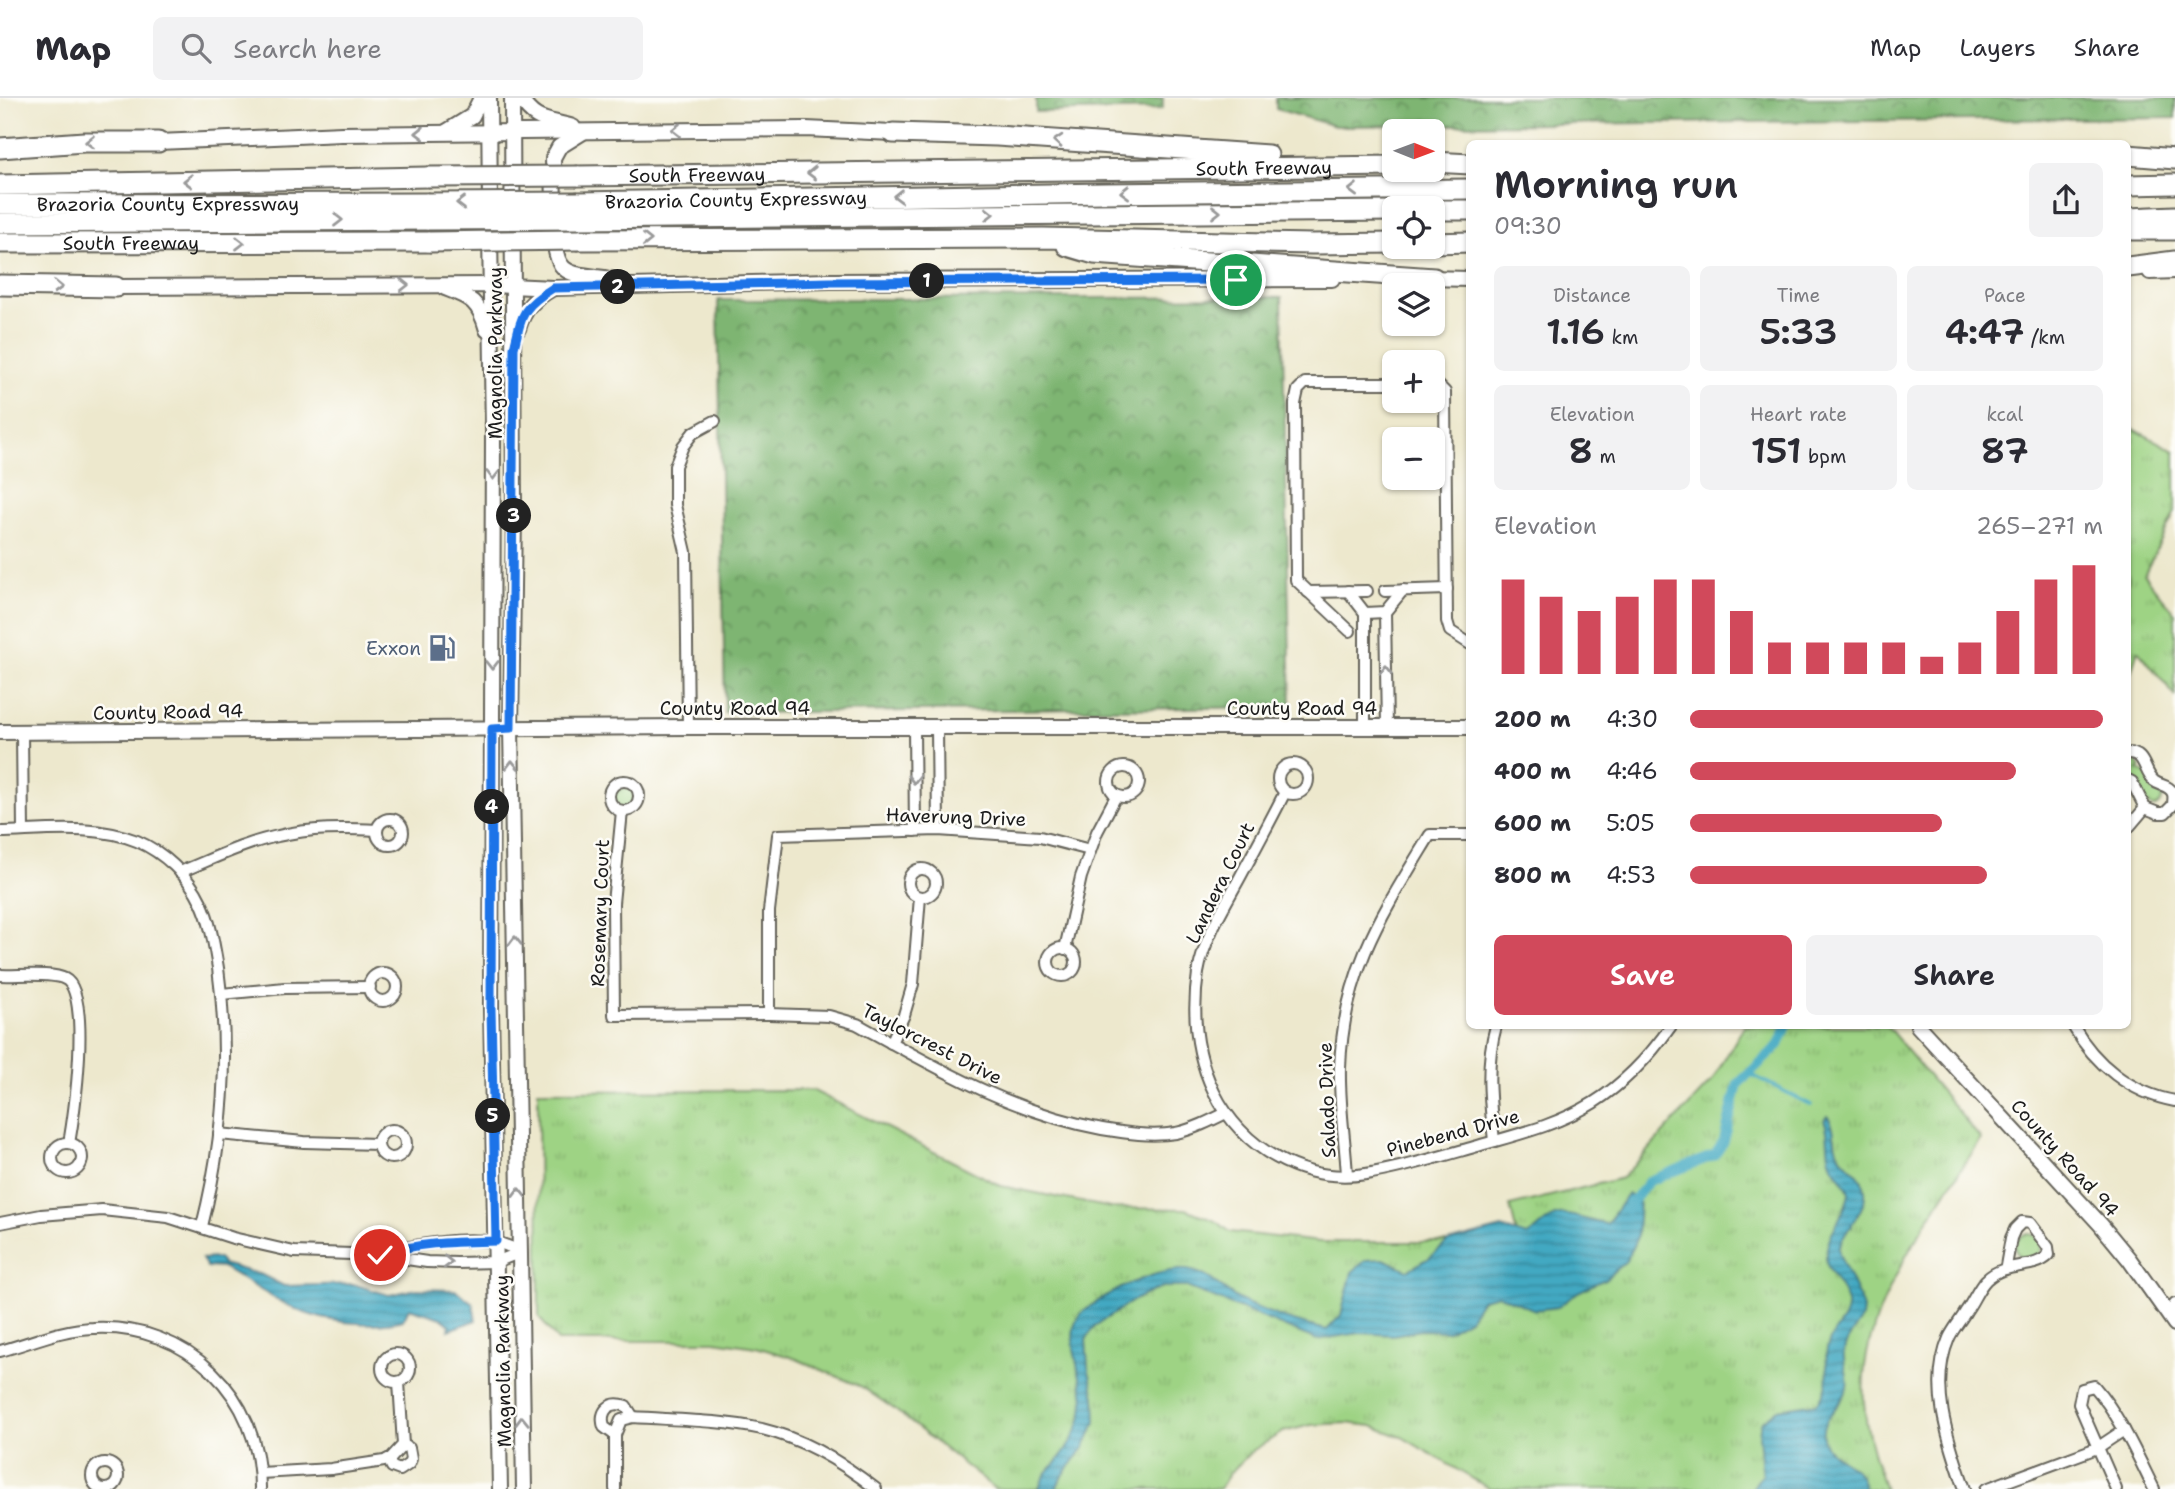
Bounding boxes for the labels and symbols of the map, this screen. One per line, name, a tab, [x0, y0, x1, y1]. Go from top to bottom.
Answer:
north arrow	[1382, 119, 1446, 182]
one-way arrow	[670, 122, 681, 138]
one-way arrow	[414, 125, 425, 141]
one-way arrow	[1052, 134, 1063, 149]
one-way arrow	[84, 135, 95, 150]
street label: South Freeway	[1196, 154, 1332, 181]
street label: South Freeway	[629, 161, 765, 188]
one-way arrow	[806, 165, 817, 181]
one-way arrow	[182, 174, 193, 189]
one-way arrow	[1347, 182, 1358, 198]
one-way arrow	[1120, 184, 1130, 200]
street label: Brazoria County Expressway	[605, 185, 867, 214]
one-way arrow	[892, 189, 903, 204]
street label: Brazoria County Expressway	[37, 191, 299, 216]
one-way arrow	[455, 195, 465, 211]
one-way arrow	[1211, 204, 1222, 220]
one-way arrow	[984, 206, 994, 222]
one-way arrow	[333, 212, 343, 228]
street label: South Freeway	[63, 230, 199, 255]
one-way arrow	[642, 232, 653, 248]
one-way arrow	[235, 235, 245, 251]
pin	[1206, 250, 1266, 310]
pin: 1	[909, 264, 944, 298]
street label: Magnolia Parkway	[483, 267, 508, 439]
pin: 2	[600, 270, 636, 304]
one-way arrow	[399, 277, 410, 293]
one-way arrow	[53, 279, 64, 294]
one-way arrow	[485, 471, 501, 481]
pin: 3	[496, 498, 532, 534]
fuel station icon: Exxon	[427, 633, 457, 663]
place label: Exxon	[366, 636, 421, 661]
one-way arrow	[484, 660, 500, 671]
one-way arrow	[1378, 664, 1394, 675]
street label: County Road 94	[660, 696, 810, 721]
street label: County Road 94	[1227, 696, 1377, 721]
street label: County Road 94	[93, 698, 243, 726]
one-way arrow	[504, 759, 519, 770]
one-way arrow	[906, 774, 922, 785]
pin: 4	[475, 790, 510, 824]
street label: Haverung Drive	[885, 802, 1027, 832]
street label: Landera Court	[1180, 818, 1260, 948]
street label: Rosemary Court	[585, 839, 615, 987]
one-way arrow	[507, 936, 522, 947]
street label: Taylorcrest Drive	[858, 998, 1006, 1090]
street label: Salado Drive	[1312, 1042, 1342, 1158]
street label: County Road 94	[2005, 1094, 2125, 1222]
pin: 5	[476, 1098, 510, 1134]
street label: Pinebend Drive	[1384, 1103, 1522, 1163]
one-way arrow	[512, 1188, 527, 1199]
pin	[350, 1225, 410, 1285]
one-way arrow	[442, 1255, 453, 1270]
street label: Magnolia Parkway	[489, 1275, 517, 1447]
one-way arrow	[515, 1415, 530, 1426]

